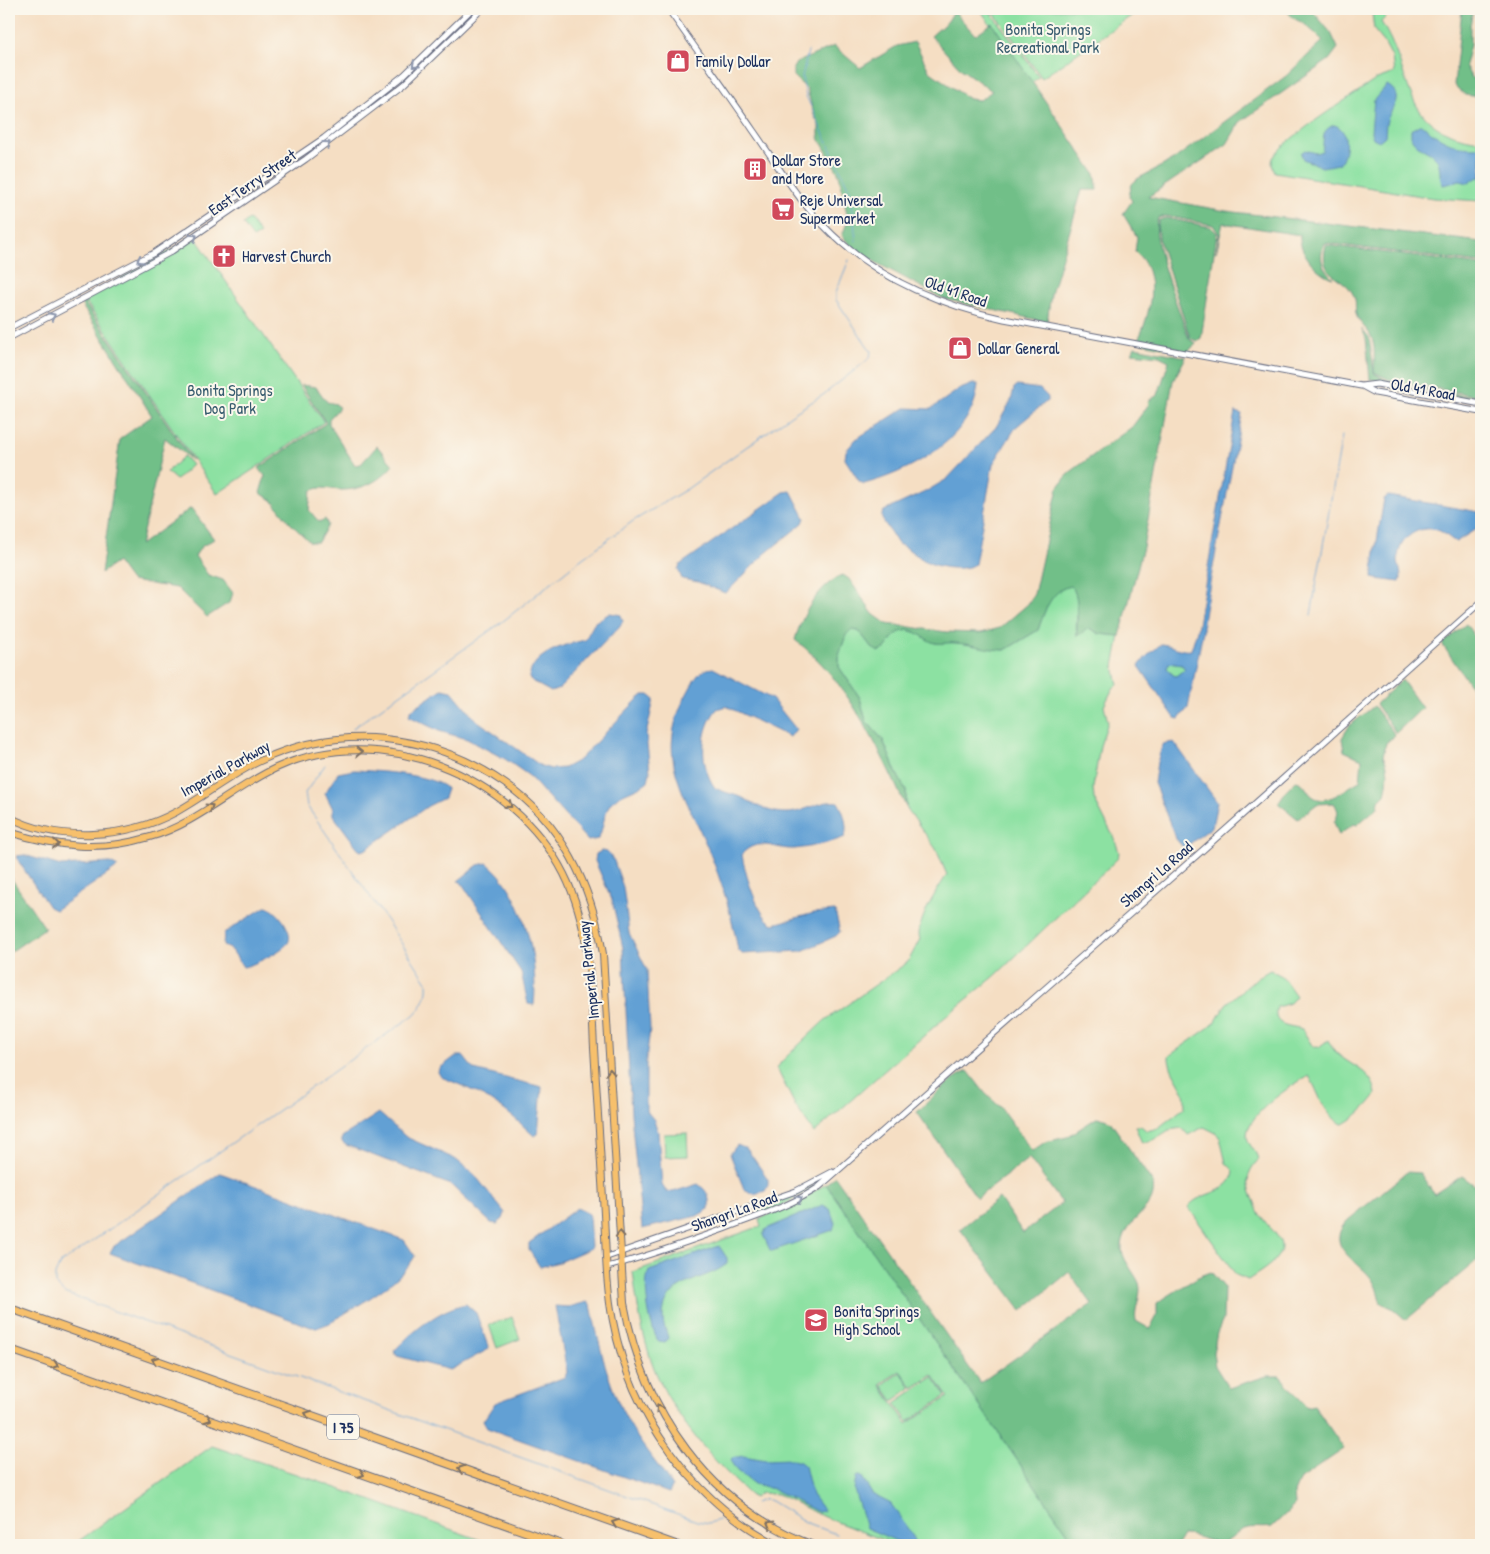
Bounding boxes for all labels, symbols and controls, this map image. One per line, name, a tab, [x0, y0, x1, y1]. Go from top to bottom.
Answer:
park label: Bonita Springs Recreational Park	[997, 18, 1100, 58]
shop icon: Family Dollar	[665, 48, 691, 74]
place label: Family Dollar	[695, 50, 771, 72]
one-way arrow	[411, 59, 420, 68]
one-way arrow	[322, 141, 331, 150]
street label: East Terry Street	[204, 143, 301, 220]
place label: Dollar Store and More	[772, 149, 842, 189]
building icon: Dollar Store and More	[742, 156, 768, 182]
place label: Reje Universal Supermarket	[800, 189, 883, 229]
supermarket icon: Reje Universal Supermarket	[770, 196, 796, 222]
one-way arrow	[188, 234, 198, 243]
church icon: Harvest Church	[211, 243, 237, 269]
place label: Harvest Church	[242, 245, 331, 267]
one-way arrow	[137, 254, 146, 264]
street label: Old 41 Road	[922, 270, 990, 312]
one-way arrow	[47, 312, 56, 322]
shop icon: Dollar General	[947, 335, 973, 361]
place label: Dollar General	[978, 337, 1060, 359]
street label: Old 41 Road	[1389, 373, 1457, 405]
park label: Bonita Springs Dog Park	[187, 379, 273, 419]
street label: Imperial Parkway	[176, 734, 274, 802]
one-way arrow	[356, 747, 364, 757]
one-way arrow	[503, 800, 512, 808]
one-way arrow	[204, 804, 213, 813]
street label: Shangri La Road	[1115, 836, 1197, 912]
one-way arrow	[52, 838, 60, 849]
street label: Imperial Parkway	[572, 919, 604, 1020]
one-way arrow	[605, 1067, 616, 1075]
street label: Shangri La Road	[688, 1185, 780, 1237]
one-way arrow	[794, 1195, 803, 1205]
one-way arrow	[614, 1230, 625, 1238]
place label: Bonita Springs High School	[834, 1300, 919, 1340]
school or university icon: Bonita Springs High School	[803, 1307, 829, 1333]
one-way arrow	[151, 1356, 160, 1366]
one-way arrow	[50, 1359, 58, 1369]
one-way arrow	[655, 1404, 665, 1413]
one-way arrow	[305, 1410, 313, 1420]
one-way arrow	[203, 1413, 212, 1423]
road number: I 75	[327, 1414, 359, 1440]
one-way arrow	[458, 1465, 466, 1475]
one-way arrow	[356, 1468, 365, 1478]
one-way arrow	[611, 1519, 619, 1529]
one-way arrow	[766, 1520, 775, 1530]

